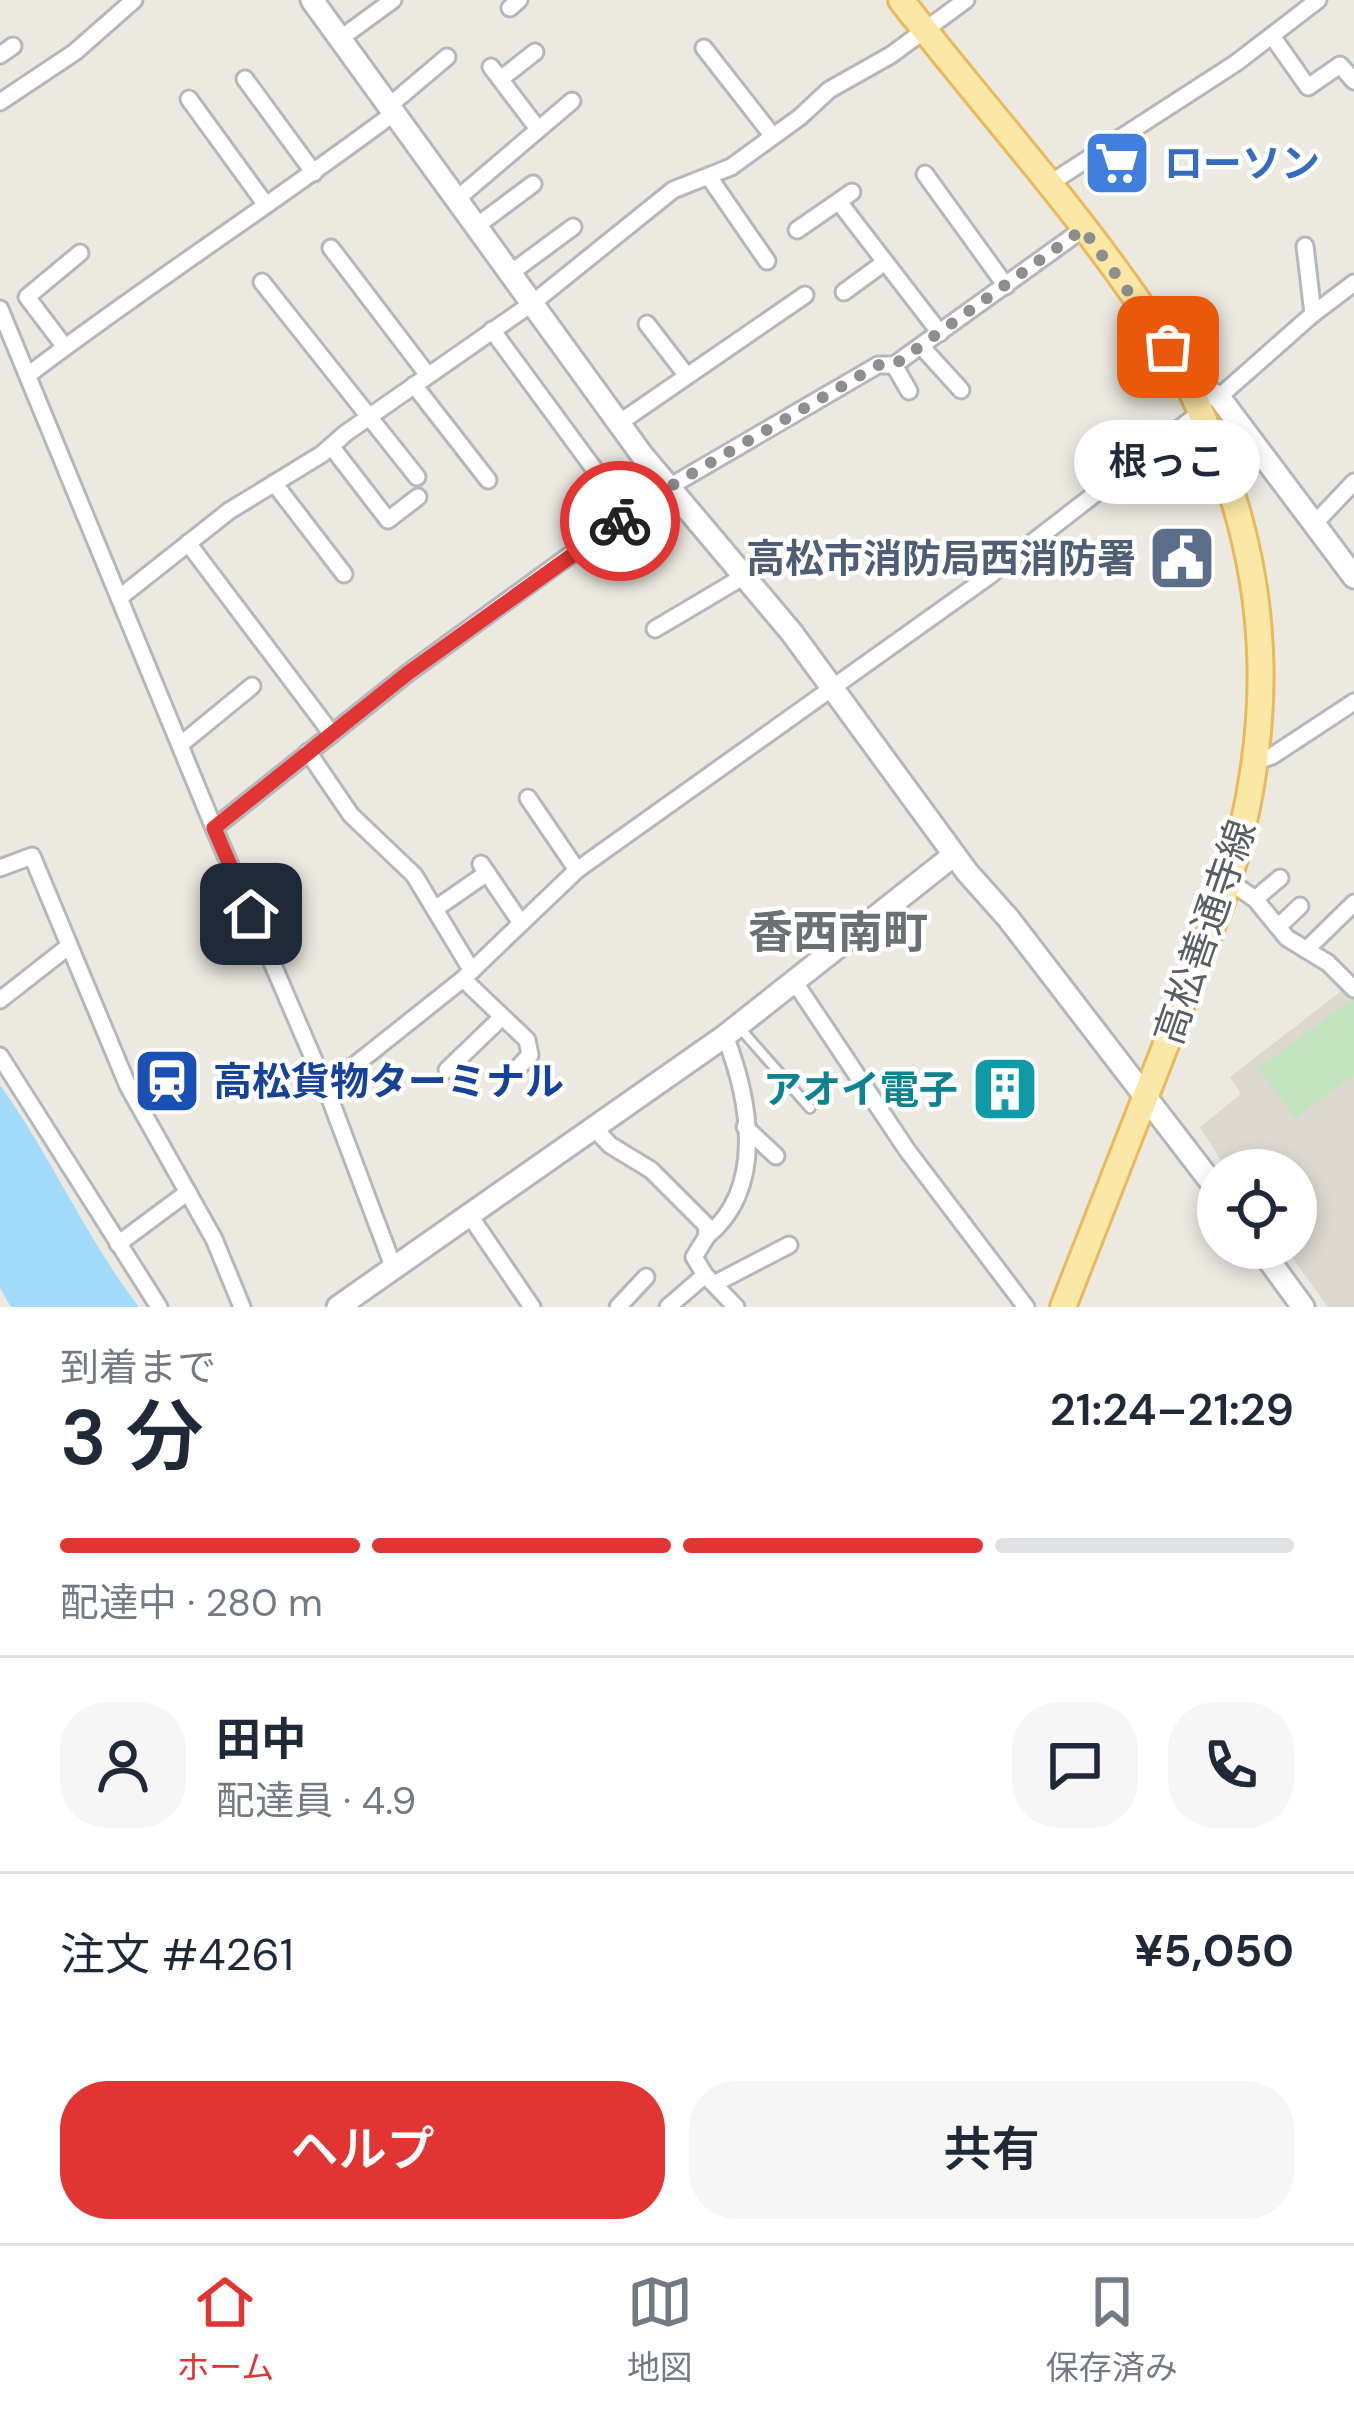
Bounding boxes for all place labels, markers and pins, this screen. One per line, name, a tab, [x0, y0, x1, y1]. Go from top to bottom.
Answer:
supermarket icon: ローソン	[1082, 128, 1152, 198]
place label: ローソン	[1164, 138, 1320, 189]
pin	[1117, 296, 1219, 398]
callout: 根っこ	[1075, 419, 1261, 503]
public building icon: 高松市消防局西消防署	[1147, 523, 1217, 593]
place label: 高松市消防局西消防署	[746, 533, 1136, 584]
pin	[200, 863, 302, 965]
station icon: 高松貨物ターミナル	[132, 1046, 202, 1116]
building icon: アオイ電子	[970, 1054, 1040, 1124]
place label: 高松貨物ターミナル	[213, 1056, 564, 1107]
place label: アオイ電子	[763, 1064, 958, 1115]

